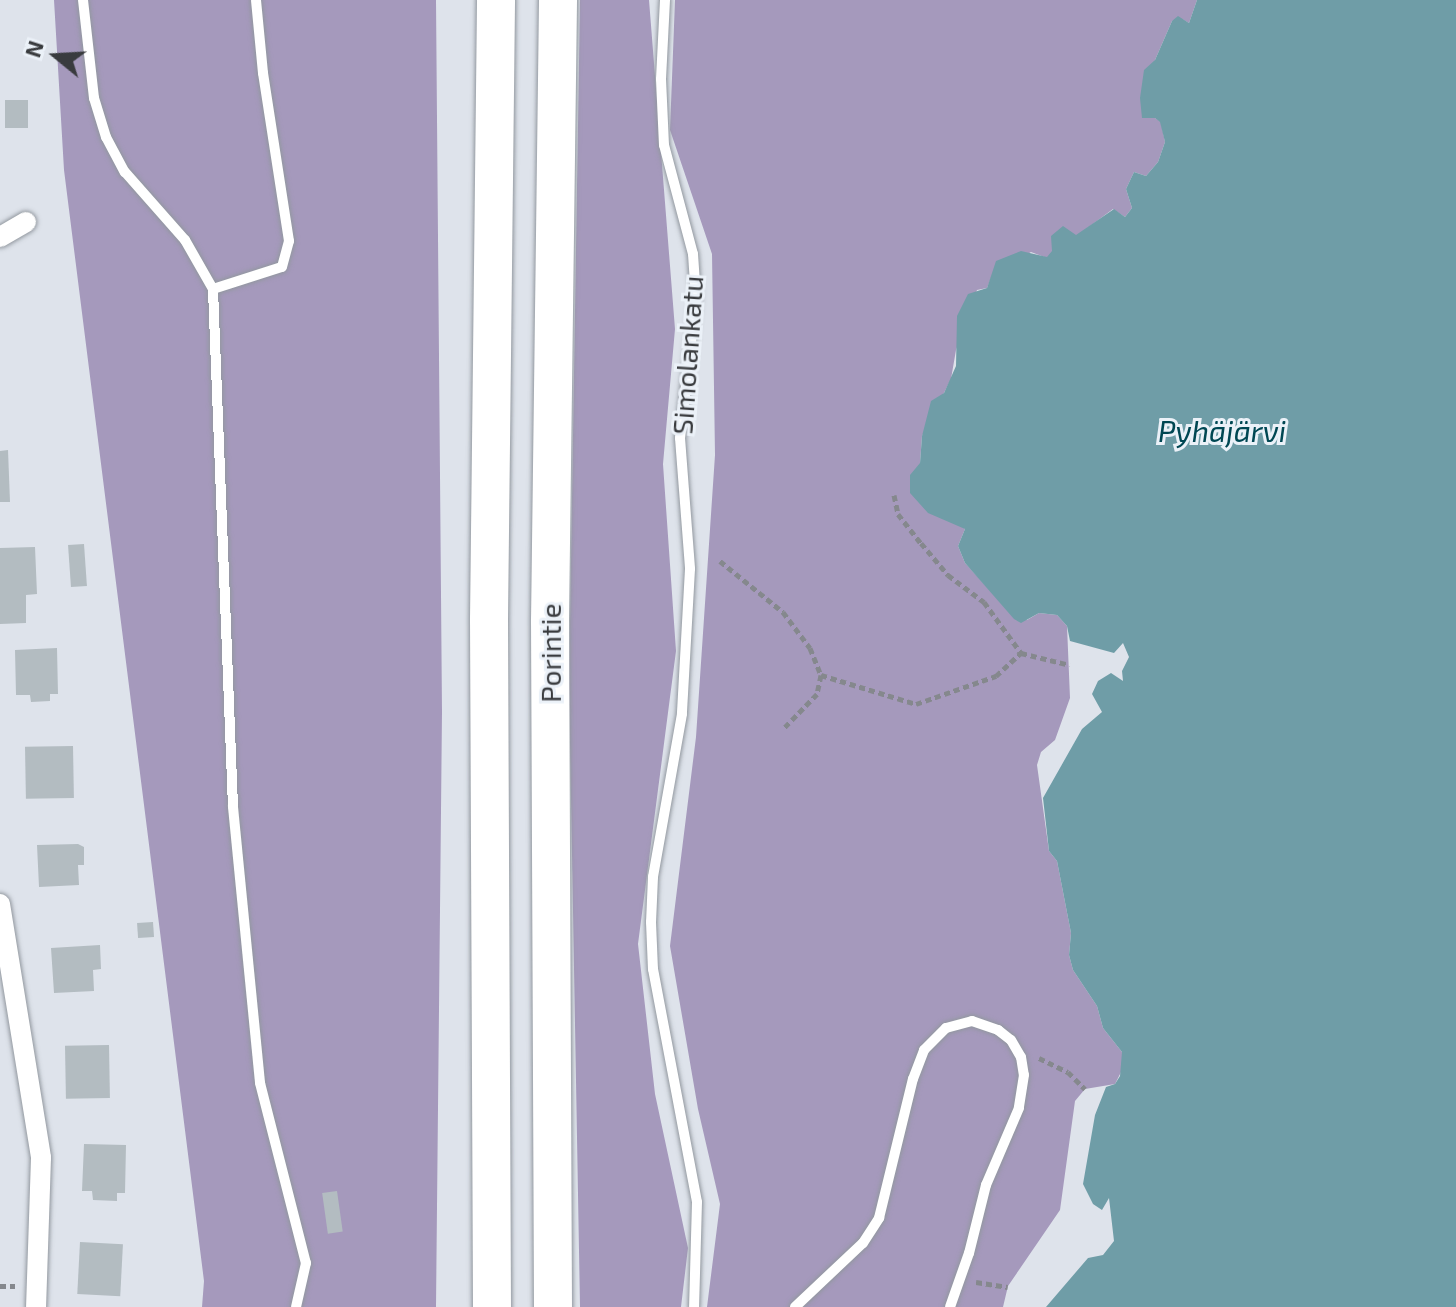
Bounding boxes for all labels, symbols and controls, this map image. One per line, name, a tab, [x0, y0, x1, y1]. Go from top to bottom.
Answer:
north arrow	[16, 16, 96, 96]
text: N	[18, 37, 48, 60]
street label: Simolankatu	[665, 274, 709, 436]
water label: Pyhäjärvi	[1158, 412, 1286, 448]
street label: Porintie	[533, 603, 567, 703]

